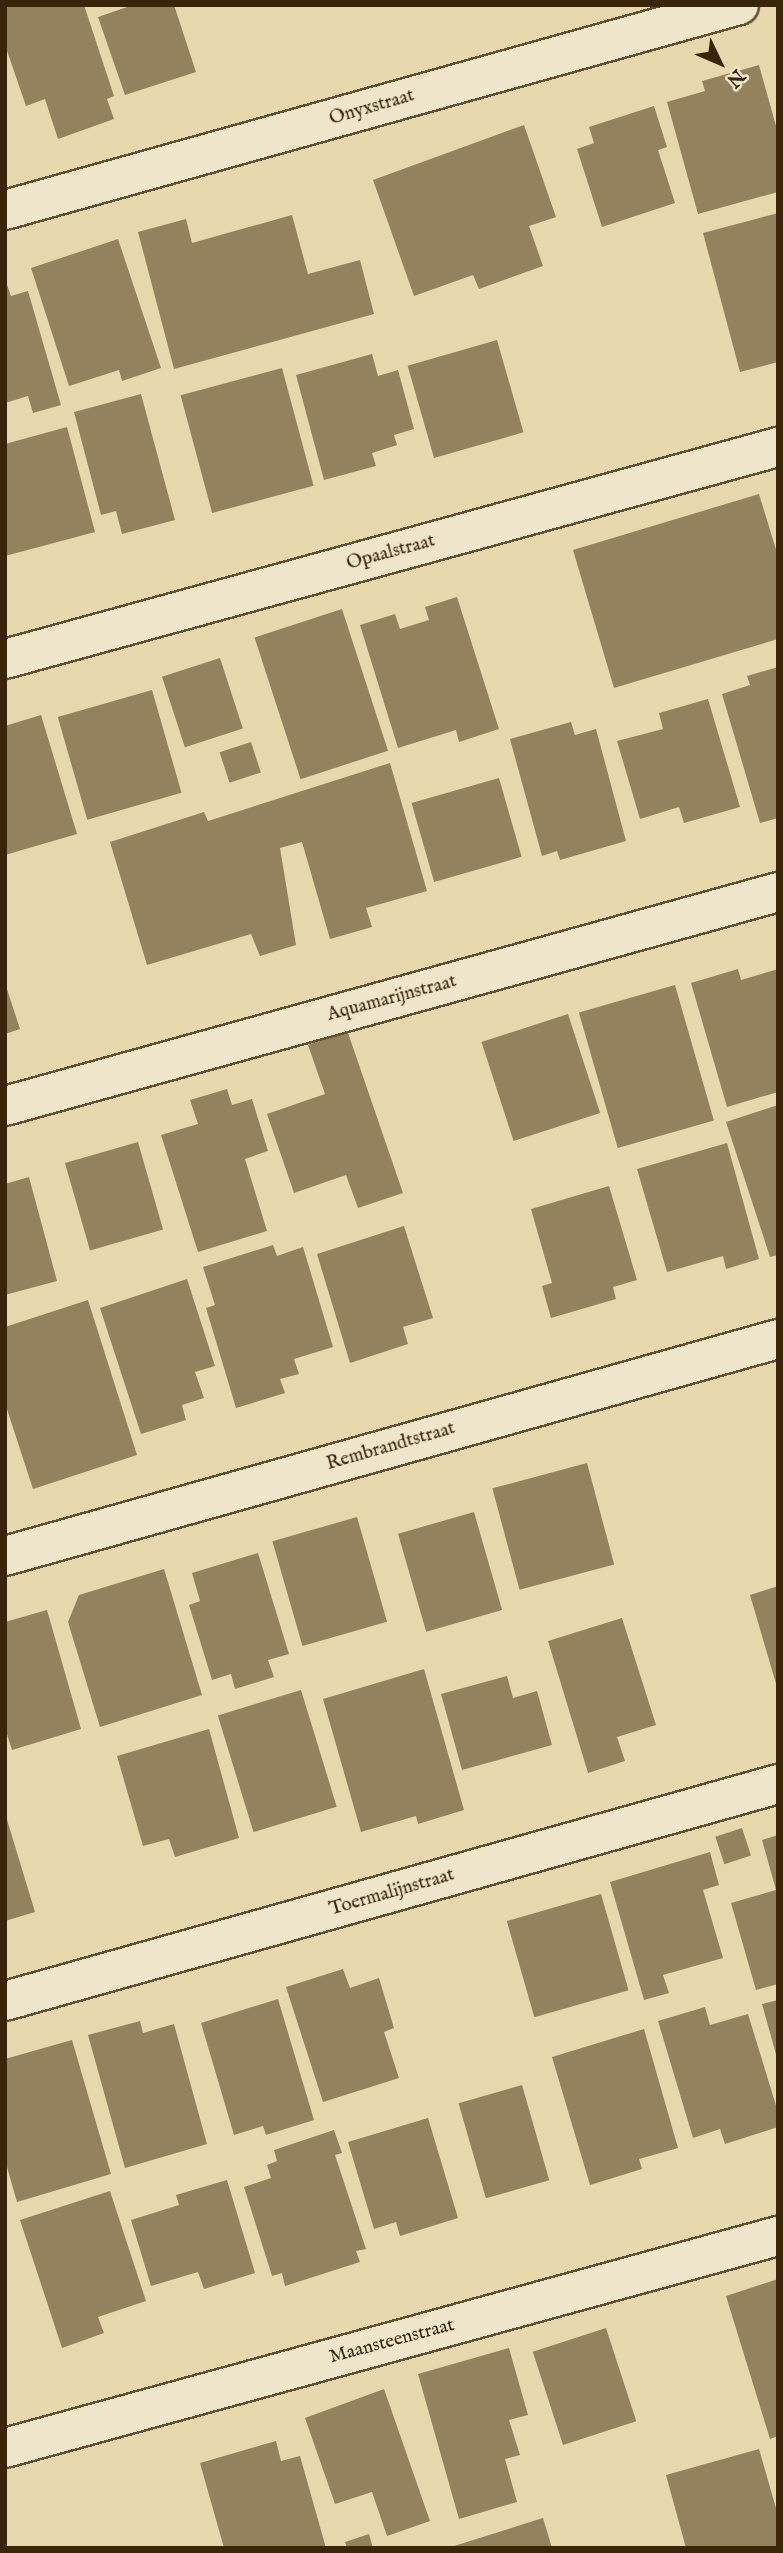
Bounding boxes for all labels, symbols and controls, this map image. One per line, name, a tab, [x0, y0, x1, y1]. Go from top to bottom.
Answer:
north arrow	[685, 28, 755, 98]
text: N	[721, 63, 749, 92]
street label: Onyxstraat	[327, 85, 417, 131]
street label: Opaalstraat	[344, 530, 438, 576]
street label: Aquamarijnstraat	[325, 971, 459, 1027]
street label: Rembrandtstraat	[324, 1418, 458, 1476]
street label: Toermalijnstraat	[327, 1864, 457, 1922]
street label: Maansteenstraat	[327, 2314, 457, 2370]

